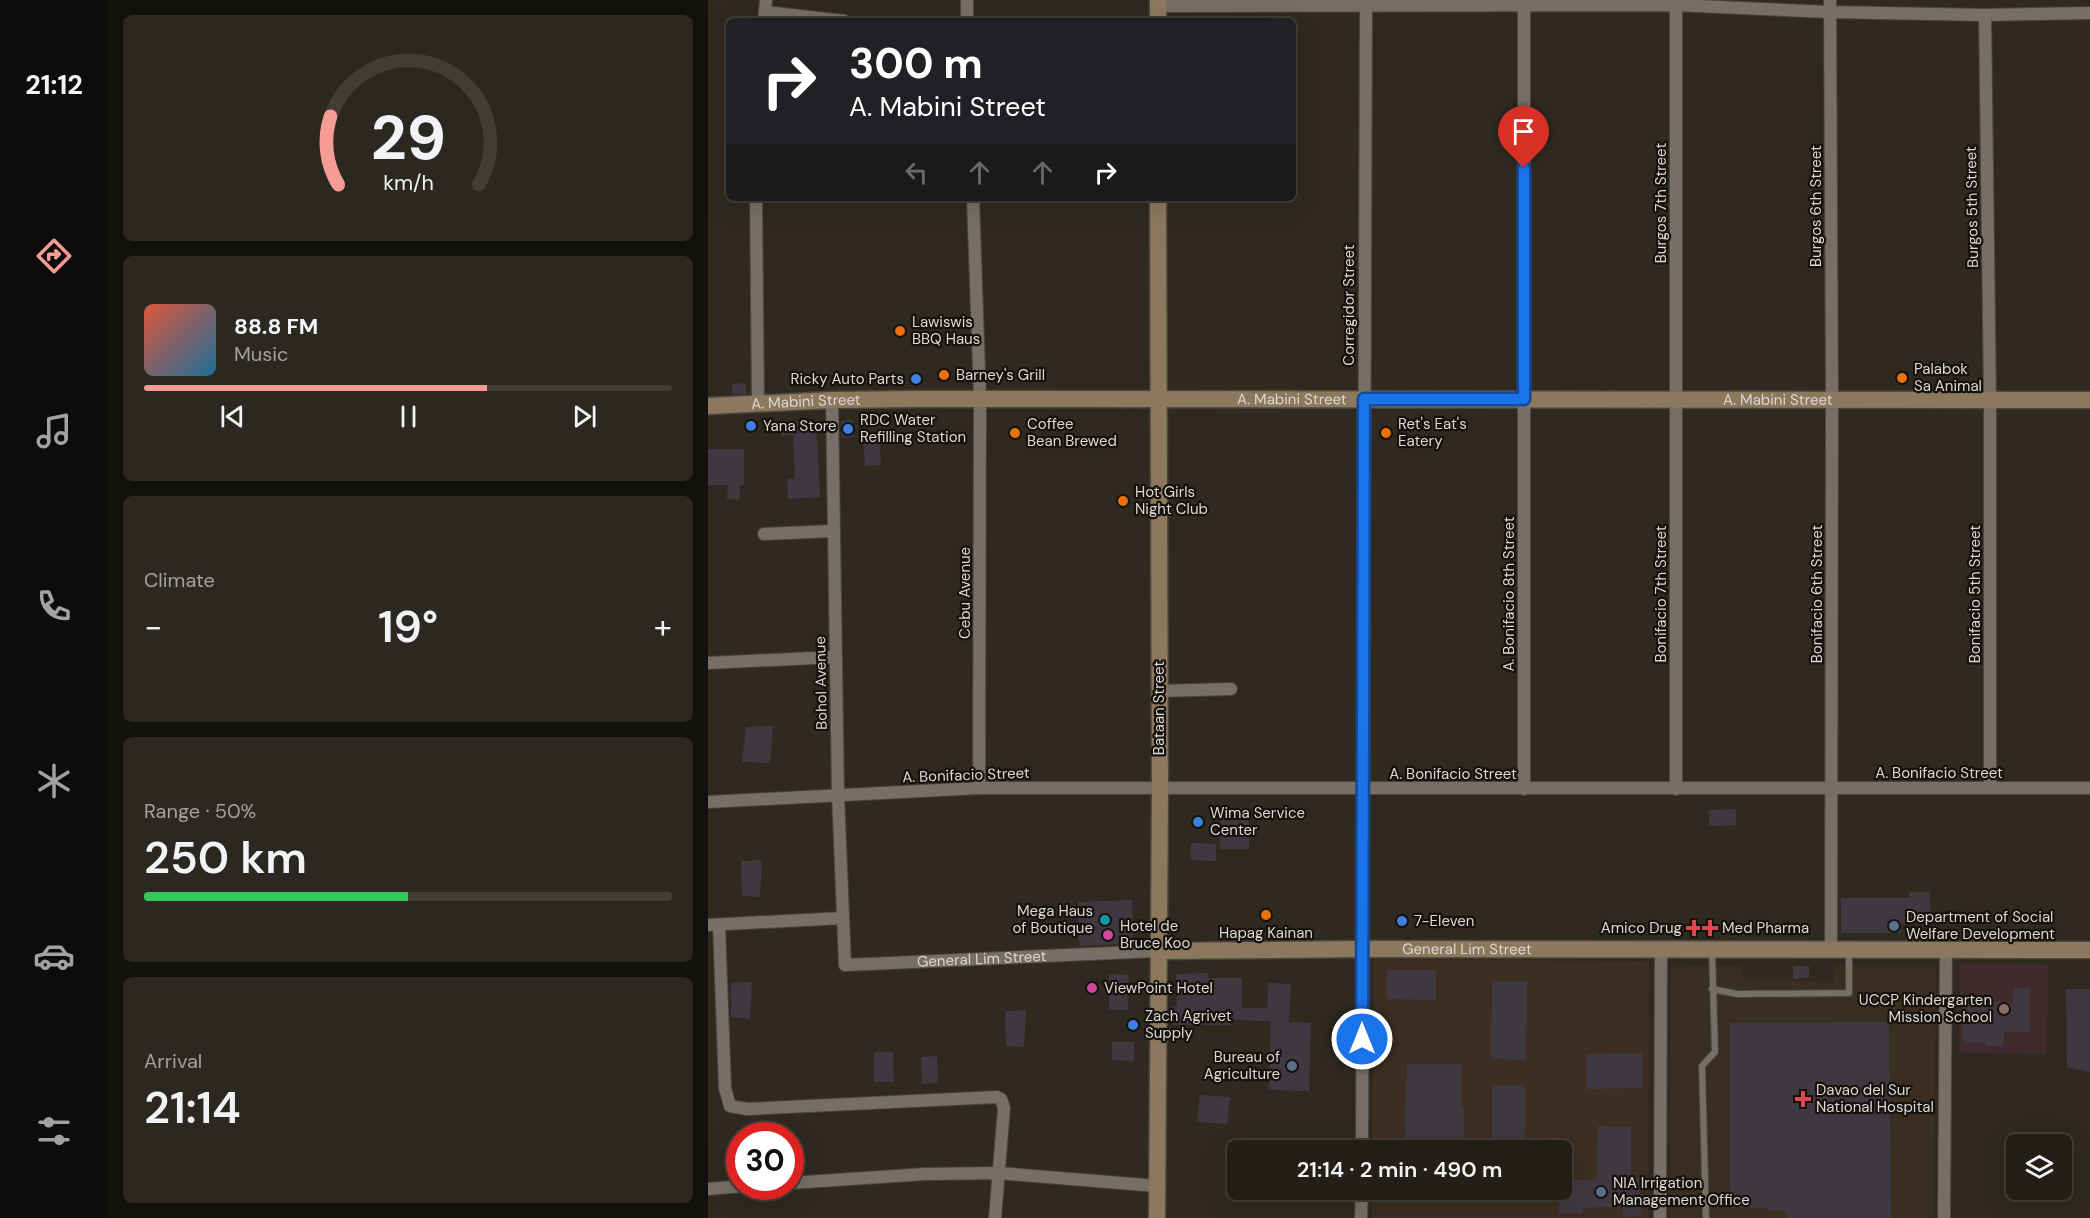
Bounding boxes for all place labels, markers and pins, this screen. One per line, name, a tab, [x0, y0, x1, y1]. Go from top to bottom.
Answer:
pin	[1498, 106, 1549, 168]
place label: Lawiswis BBQ Haus	[912, 312, 980, 349]
marker: Lawiswis BBQ Haus	[893, 324, 907, 338]
place label: Palabok Sa Animal	[1914, 359, 1982, 396]
place label: Barney's Grill	[956, 365, 1045, 385]
marker: Barney's Grill	[937, 368, 951, 382]
place label: Ricky Auto Parts	[791, 369, 904, 389]
marker: Palabok Sa Animal	[1895, 371, 1909, 385]
marker: Ricky Auto Parts	[909, 372, 923, 386]
place label: RDC Water Refilling Station	[860, 410, 966, 447]
place label: Coffee Bean Brewed	[1027, 414, 1117, 451]
place label: Ret's Eat's Eatery	[1398, 414, 1467, 451]
place label: Yana Store	[763, 416, 837, 436]
marker: Yana Store	[744, 419, 758, 433]
marker: RDC Water Refilling Station	[841, 422, 855, 436]
marker: Coffee Bean Brewed	[1008, 426, 1022, 440]
marker: Ret's Eat's Eatery	[1379, 426, 1393, 440]
place label: Hot Girls Night Club	[1135, 482, 1208, 519]
marker: Hot Girls Night Club	[1116, 494, 1130, 508]
place label: Wima Service Center	[1210, 803, 1305, 840]
marker: Wima Service Center	[1191, 815, 1205, 829]
place label: Mega Haus of Boutique	[1012, 901, 1093, 938]
place label: Department of Social Welfare Development	[1906, 907, 2055, 944]
marker: Hapag Kainan	[1259, 908, 1273, 922]
place label: 7-Eleven	[1414, 911, 1474, 931]
marker: Mega Haus of Boutique	[1098, 913, 1112, 927]
marker: 7-Eleven	[1395, 914, 1409, 928]
place label: Hotel de Bruce Koo	[1120, 916, 1190, 953]
place label: Amico Drug	[1601, 918, 1682, 938]
place label: Med Pharma	[1722, 918, 1809, 938]
marker: Department of Social Welfare Development	[1887, 919, 1901, 933]
marker: Amico Drug	[1687, 921, 1701, 935]
marker: Med Pharma	[1703, 921, 1717, 935]
place label: Hapag Kainan	[1219, 923, 1313, 943]
marker: Hotel de Bruce Koo	[1101, 928, 1115, 942]
place label: ViewPoint Hotel	[1104, 978, 1213, 998]
marker: ViewPoint Hotel	[1085, 981, 1099, 995]
place label: UCCP Kindergarten Mission School	[1859, 990, 1992, 1027]
marker: UCCP Kindergarten Mission School	[1997, 1002, 2011, 1016]
place label: Zach Agrivet Supply	[1145, 1006, 1232, 1043]
marker: Zach Agrivet Supply	[1126, 1018, 1140, 1032]
place label: Bureau of Agriculture	[1204, 1047, 1280, 1084]
marker: Bureau of Agriculture	[1285, 1059, 1299, 1073]
place label: Davao del Sur National Hospital	[1816, 1080, 1934, 1117]
marker: Davao del Sur National Hospital	[1794, 1090, 1812, 1108]
place label: NIA Irrigation Management Office	[1613, 1173, 1750, 1210]
marker: NIA Irrigation Management Office	[1594, 1185, 1608, 1199]

